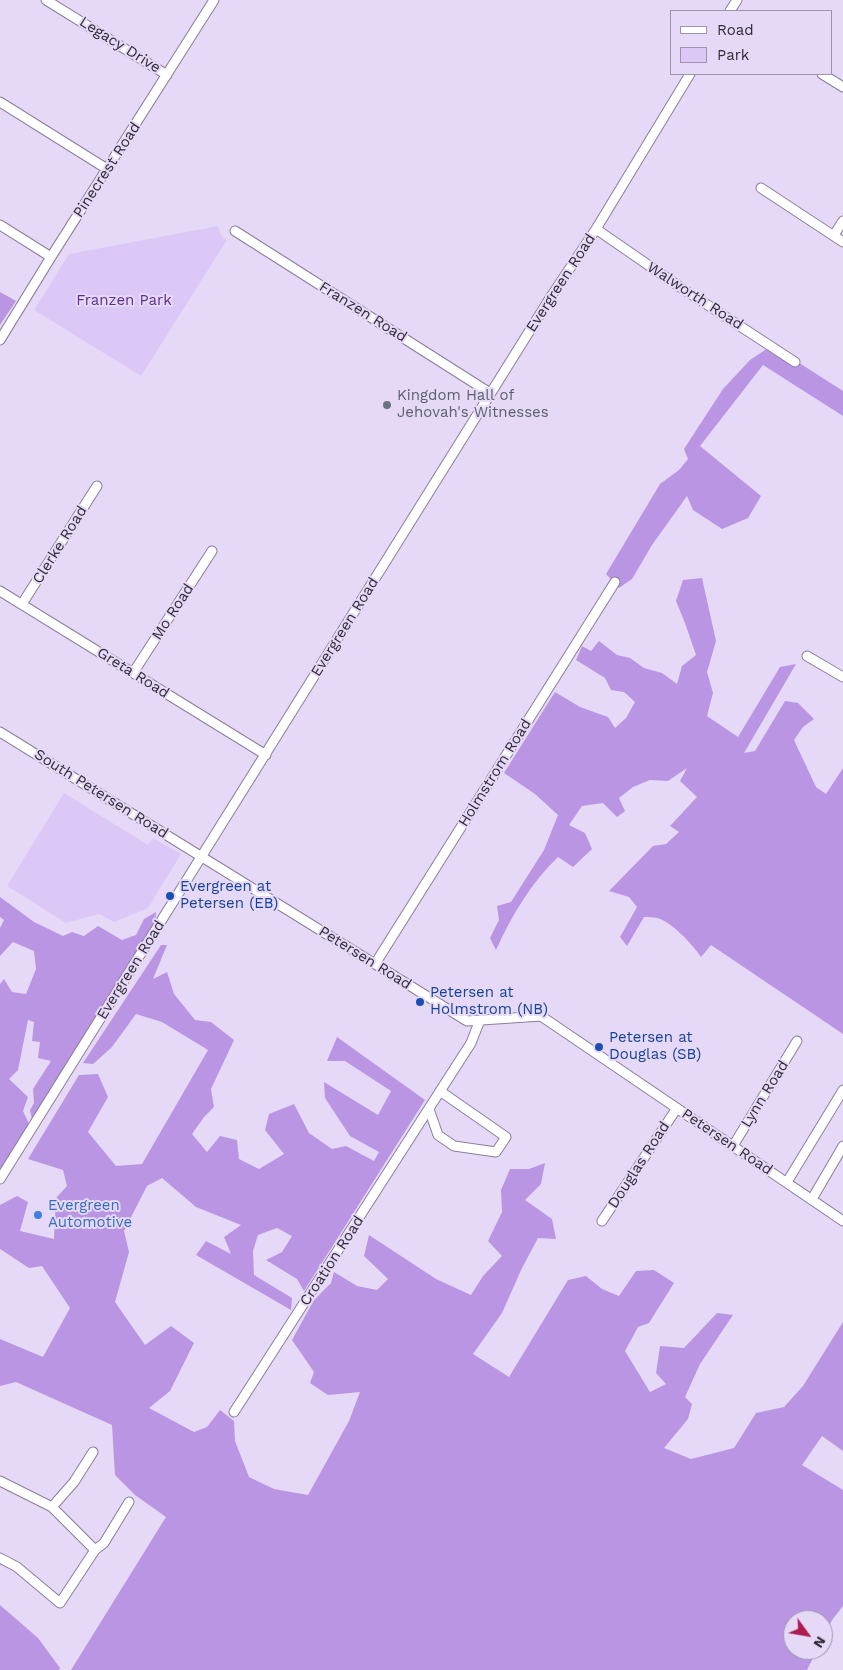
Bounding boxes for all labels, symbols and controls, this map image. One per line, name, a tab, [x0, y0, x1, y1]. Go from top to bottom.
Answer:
legend	[670, 10, 833, 75]
street label: Legacy Drive	[76, 13, 164, 77]
text: Road	[717, 21, 754, 39]
text: Park	[717, 46, 749, 64]
street label: Pinecrest Road	[70, 119, 144, 221]
street label: Evergreen Road	[523, 231, 599, 335]
street label: Walworth Road	[644, 258, 746, 334]
street label: Franzen Road	[316, 278, 410, 346]
park label: Franzen Park	[76, 292, 172, 310]
place label: Kingdom Hall of Jehovah's Witnesses	[397, 387, 549, 422]
marker: Kingdom Hall of Jehovah's Witnesses	[381, 399, 393, 411]
street label: Clerke Road	[29, 503, 91, 587]
street label: Evergreen Road	[307, 574, 383, 680]
street label: Mo Road	[148, 581, 198, 643]
street label: Greta Road	[94, 644, 172, 702]
street label: Holmstrom Road	[455, 716, 535, 830]
street label: South Petersen Road	[31, 745, 171, 843]
place label: Evergreen at Petersen (EB)	[180, 878, 278, 913]
marker: Evergreen at Petersen (EB)	[164, 890, 176, 902]
street label: Evergreen Road	[93, 917, 169, 1023]
street label: Petersen Road	[315, 922, 415, 994]
place label: Petersen at Holmstrom (NB)	[430, 984, 548, 1019]
marker: Petersen at Holmstrom (NB)	[414, 996, 426, 1008]
place label: Petersen at Douglas (SB)	[609, 1029, 701, 1064]
marker: Petersen at Douglas (SB)	[593, 1041, 605, 1053]
street label: Lynn Road	[737, 1057, 793, 1131]
street label: Petersen Road	[678, 1105, 776, 1179]
street label: Douglas Road	[604, 1118, 674, 1212]
place label: Evergreen Automotive	[48, 1197, 132, 1232]
marker: Evergreen Automotive	[32, 1209, 44, 1221]
street label: Croation Road	[296, 1213, 368, 1309]
north arrow	[783, 1610, 833, 1660]
text: N	[810, 1634, 829, 1651]

